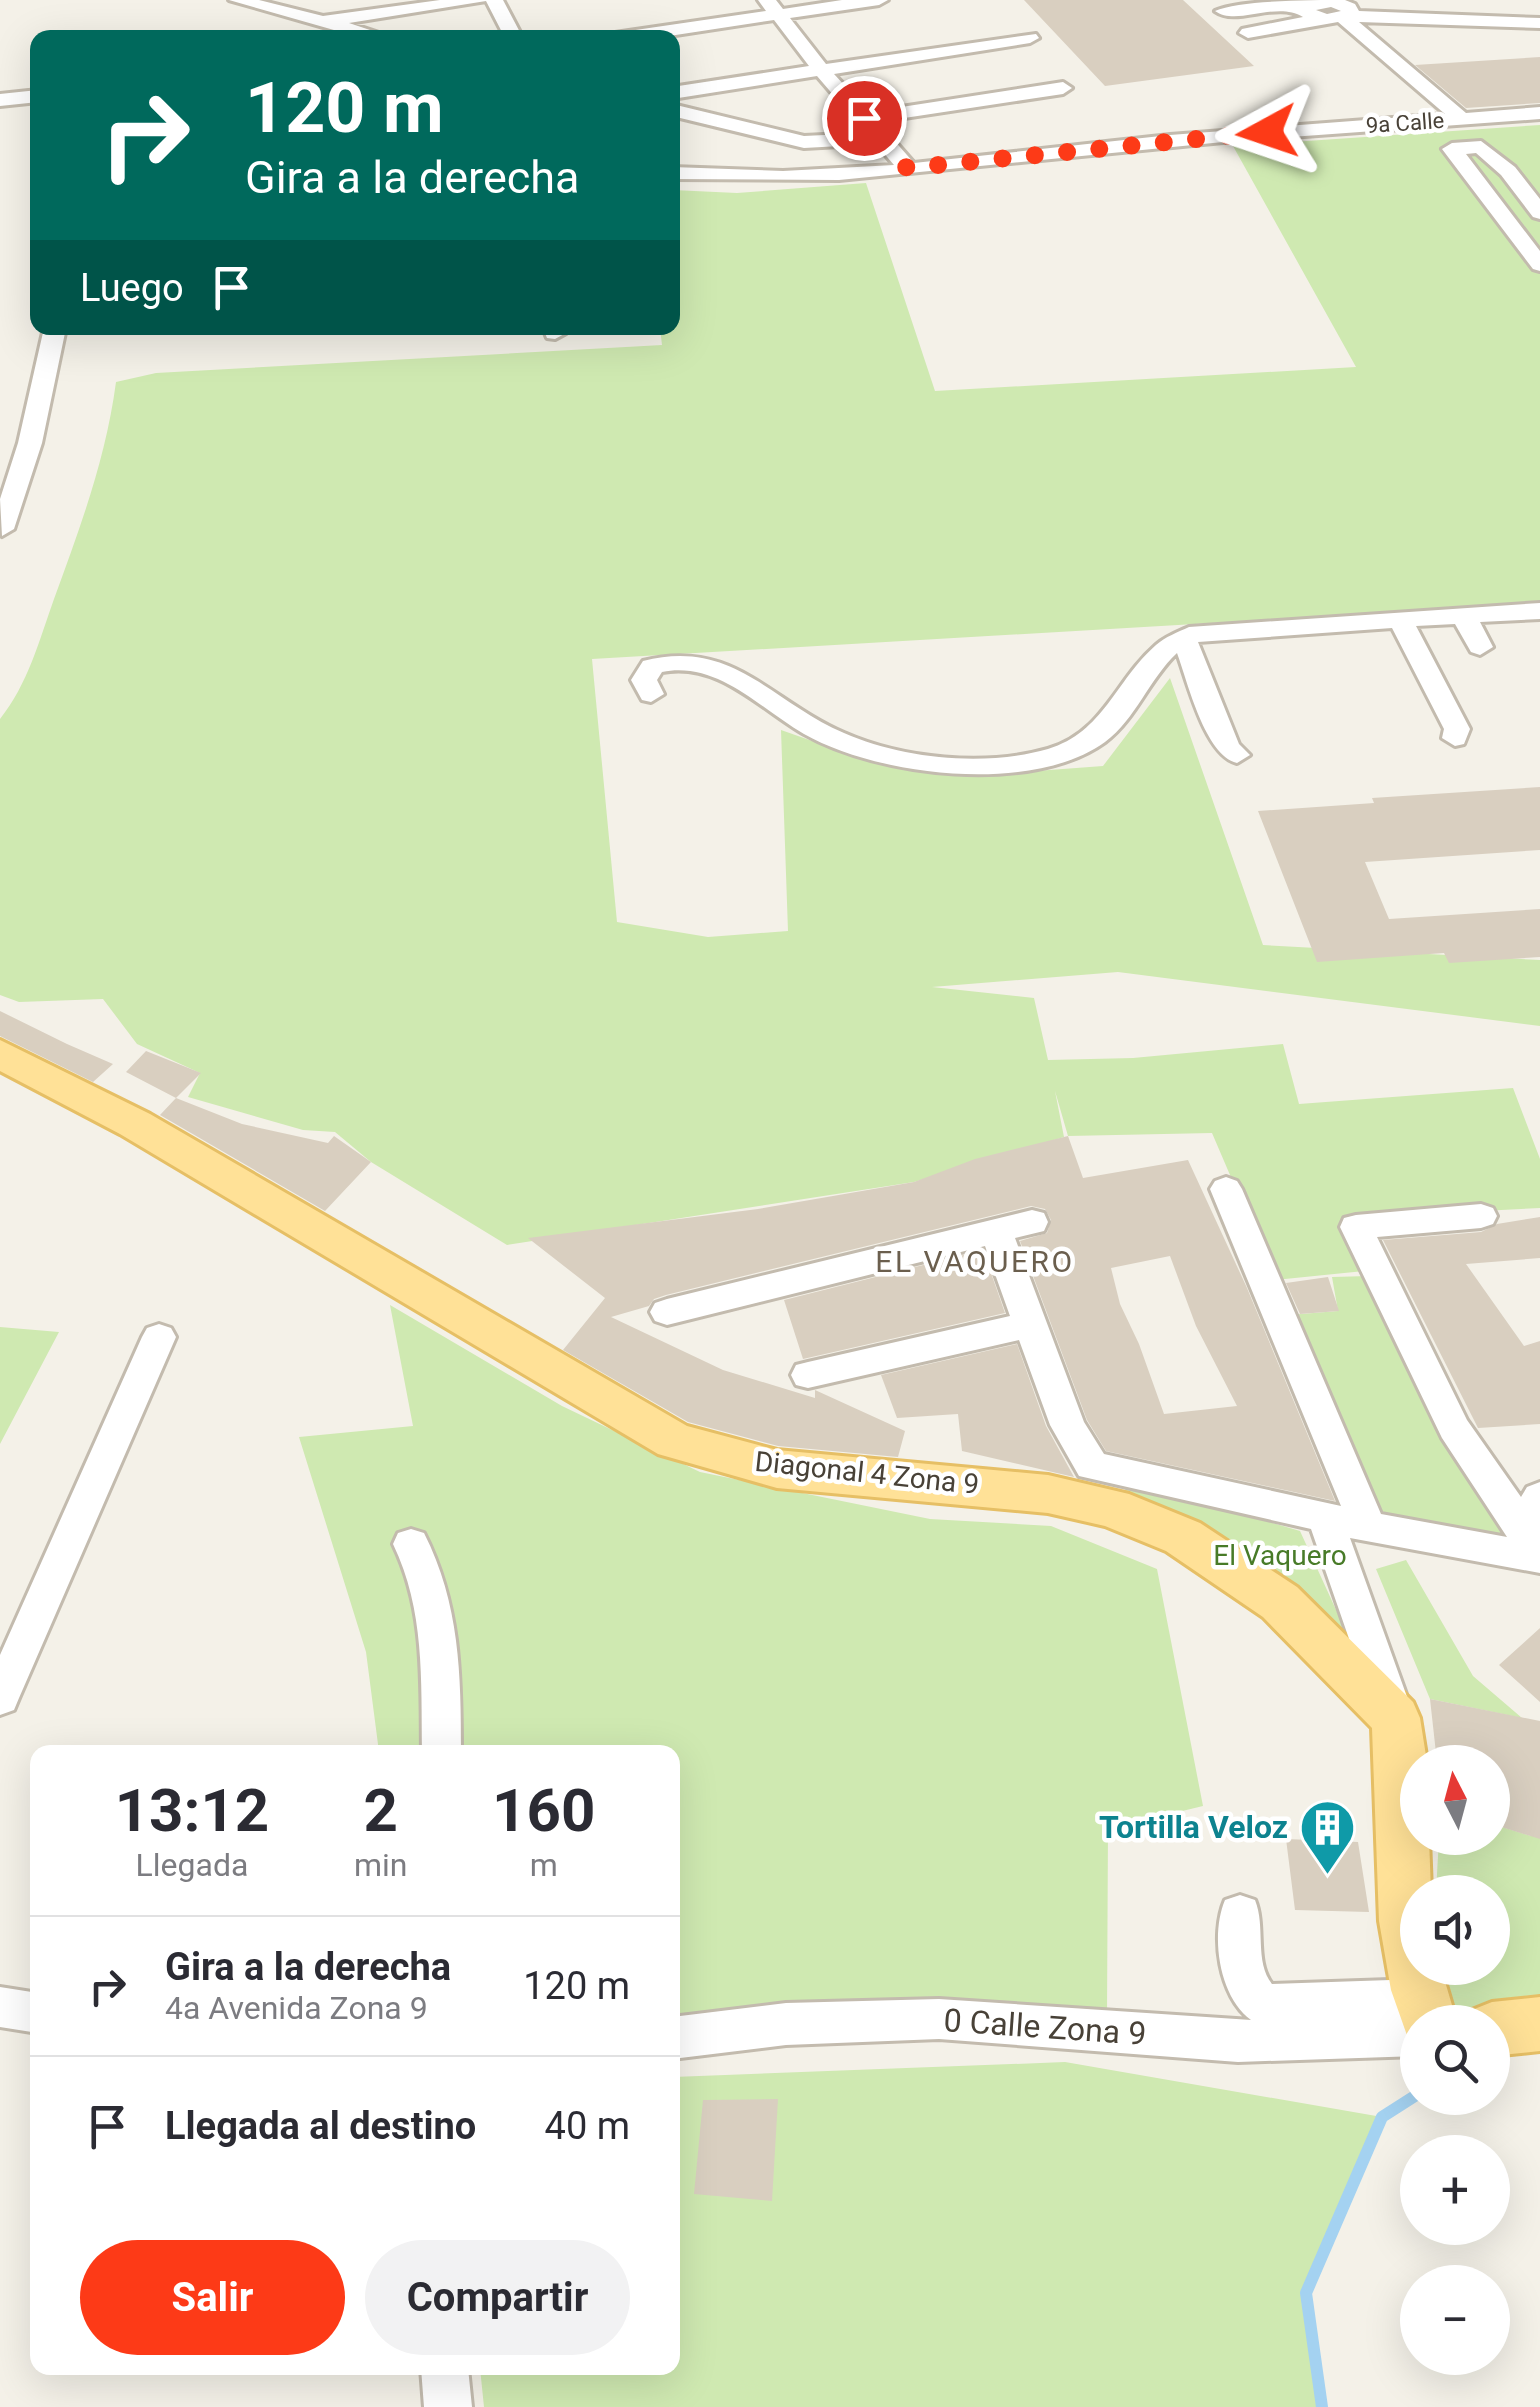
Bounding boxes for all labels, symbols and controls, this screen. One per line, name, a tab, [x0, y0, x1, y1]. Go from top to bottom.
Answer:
text: 120 m	[245, 67, 444, 149]
icon: right	[80, 70, 210, 200]
pin	[822, 76, 907, 161]
position arrow	[1215, 80, 1319, 184]
icon: arrive	[837, 91, 892, 146]
street label: 9a Calle	[1365, 108, 1445, 138]
text: Gira a la derecha	[245, 151, 580, 204]
icon: arrive	[204, 260, 259, 315]
text: Luego	[80, 266, 184, 310]
district label: EL VAQUERO	[875, 1244, 1075, 1279]
street label: Diagonal 4 Zona 9	[753, 1445, 981, 1501]
park label: El Vaquero	[1213, 1539, 1347, 1572]
north arrow	[1400, 1745, 1510, 1855]
map controls	[1400, 1745, 1510, 2375]
text: 13:12	[115, 1775, 269, 1846]
text: 2	[363, 1775, 398, 1846]
text: 160	[492, 1775, 595, 1846]
building icon: Tortilla Veloz	[1297, 1797, 1357, 1876]
place label: Tortilla Veloz	[1099, 1808, 1288, 1846]
text: Llegada	[136, 1846, 248, 1884]
text: min	[354, 1846, 407, 1884]
text: m	[530, 1846, 558, 1884]
button: sound	[1400, 1875, 1510, 1985]
text: Gira a la derecha	[165, 1945, 451, 1989]
icon: right	[80, 1959, 135, 2014]
text: 120 m	[523, 1964, 630, 2008]
text: 4a Avenida Zona 9	[165, 1989, 428, 2027]
street label: 0 Calle Zona 9	[943, 2001, 1147, 2053]
button: search	[1400, 2005, 1510, 2115]
icon: arrive	[80, 2099, 135, 2154]
text: Llegada al destino	[165, 2104, 476, 2148]
text: 40 m	[545, 2104, 630, 2148]
button: +	[1400, 2135, 1510, 2245]
button: Salir	[80, 2240, 345, 2355]
button: Compartir	[365, 2240, 630, 2355]
button: −	[1400, 2265, 1510, 2375]

